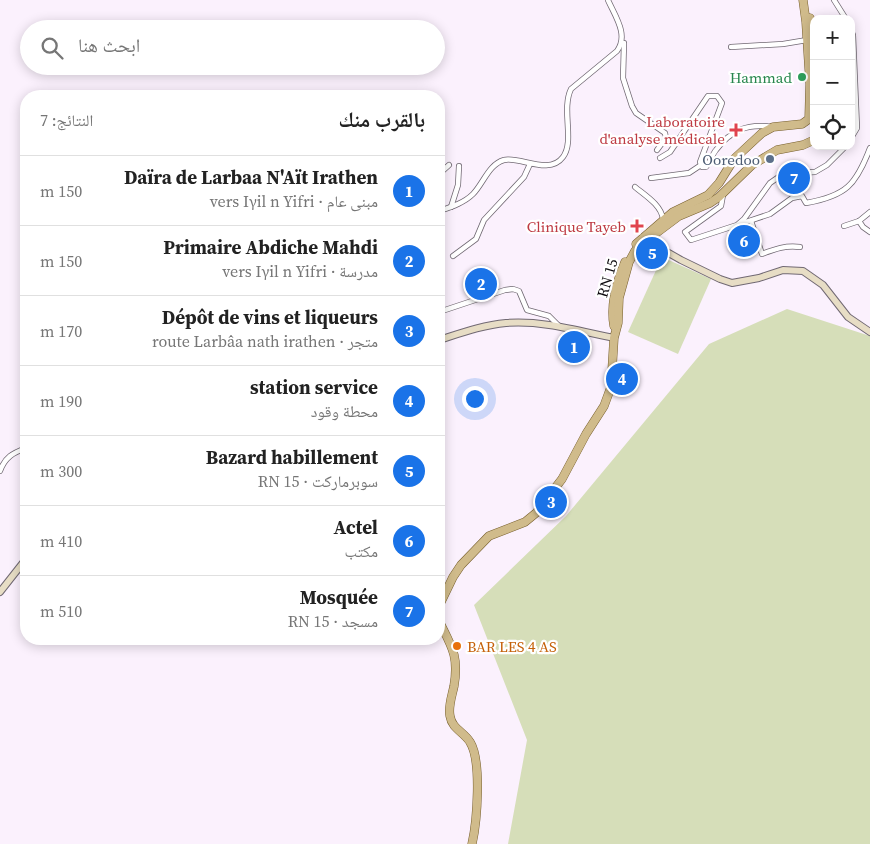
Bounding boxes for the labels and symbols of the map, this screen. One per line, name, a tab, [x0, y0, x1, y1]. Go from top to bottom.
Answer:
place label: Hammad	[730, 67, 792, 88]
marker: Hammad	[796, 71, 808, 83]
place label: Laboratoire d'analyse médicale	[600, 111, 725, 149]
marker: Laboratoire d'analyse médicale	[729, 123, 743, 137]
place label: Ooredoo	[702, 149, 760, 170]
marker: Ooredoo	[764, 153, 776, 165]
pin: 7	[778, 159, 810, 197]
place label: Clinique Tayeb	[527, 216, 626, 237]
marker: Clinique Tayeb	[630, 219, 644, 233]
pin: 6	[728, 222, 760, 260]
pin: 5	[636, 234, 668, 272]
street label: RN 15	[591, 256, 623, 300]
pin: 2	[465, 265, 497, 303]
pin: 1	[558, 328, 590, 366]
pin: 4	[606, 360, 638, 398]
your location	[462, 386, 488, 412]
pin: 3	[535, 483, 567, 521]
place label: BAR LES 4 AS	[467, 636, 557, 657]
marker: BAR LES 4 AS	[451, 640, 463, 652]

